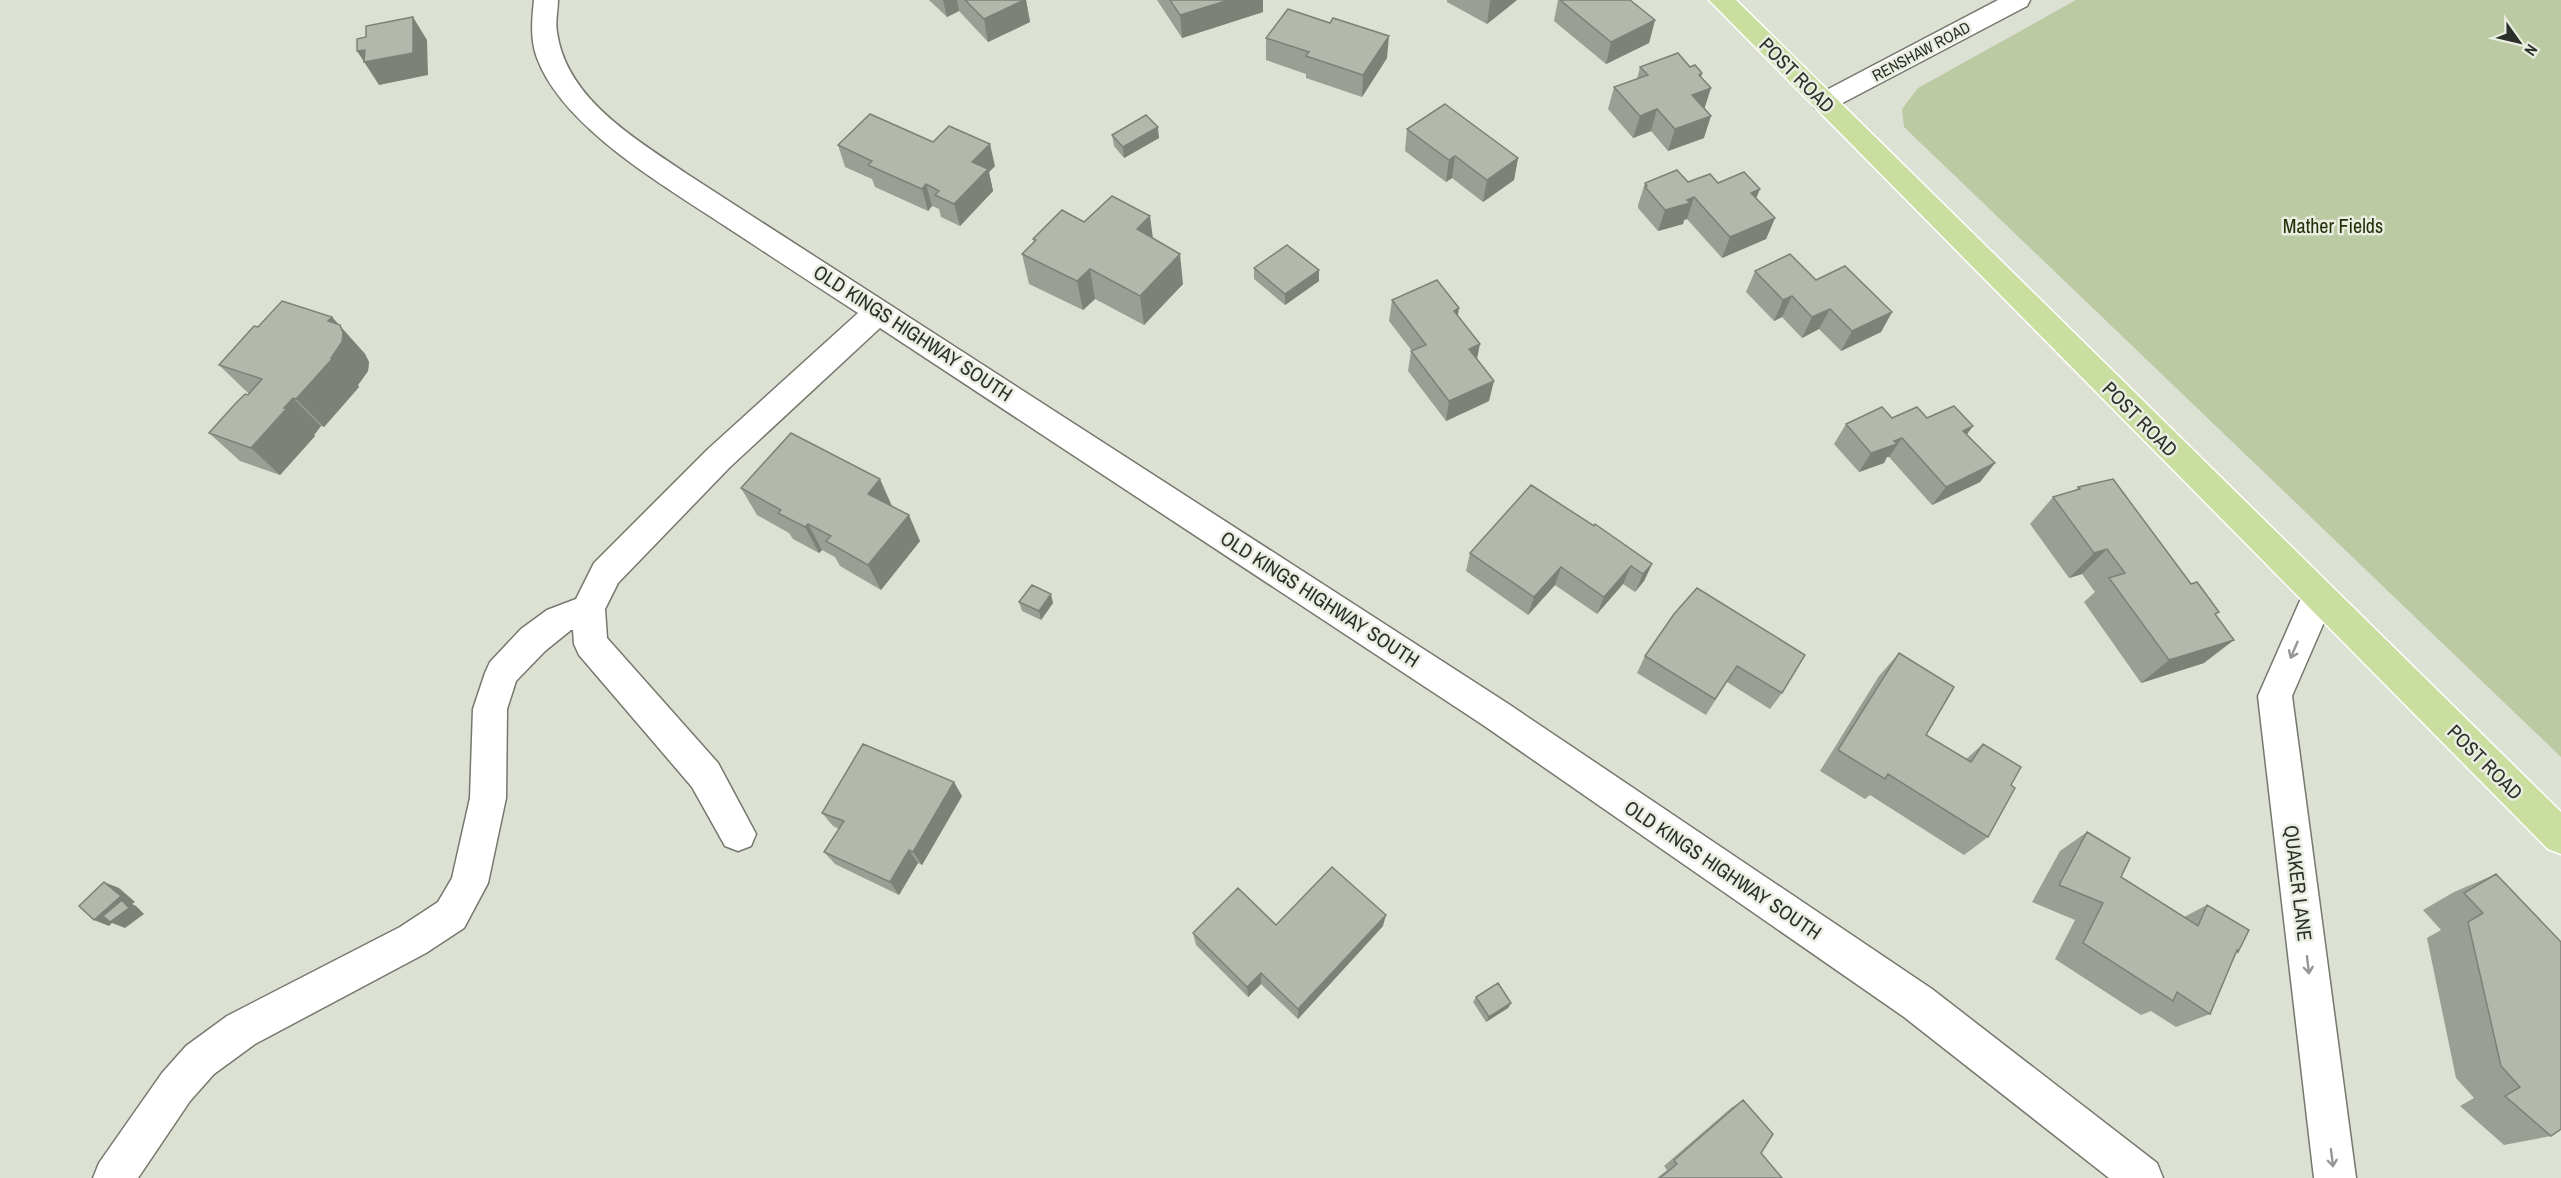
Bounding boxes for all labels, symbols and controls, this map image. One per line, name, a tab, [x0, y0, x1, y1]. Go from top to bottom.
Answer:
north arrow	[2489, 12, 2549, 72]
street label: RENSHAW ROAD	[1868, 16, 1974, 86]
street label: POST ROAD	[1754, 31, 1841, 118]
text: N	[2520, 40, 2543, 60]
park label: Mather Fields	[2283, 212, 2383, 239]
street label: OLD KINGS HIGHWAY SOUTH	[809, 258, 1018, 407]
street label: POST ROAD	[2097, 375, 2184, 462]
street label: OLD KINGS HIGHWAY SOUTH	[1216, 524, 1425, 673]
one-way arrow	[2288, 641, 2300, 659]
street label: POST ROAD	[2442, 718, 2529, 805]
street label: OLD KINGS HIGHWAY SOUTH	[1620, 793, 1827, 946]
street label: QUAKER LANE	[2278, 823, 2319, 942]
one-way arrow	[2303, 955, 2314, 974]
one-way arrow	[2327, 1148, 2338, 1168]

